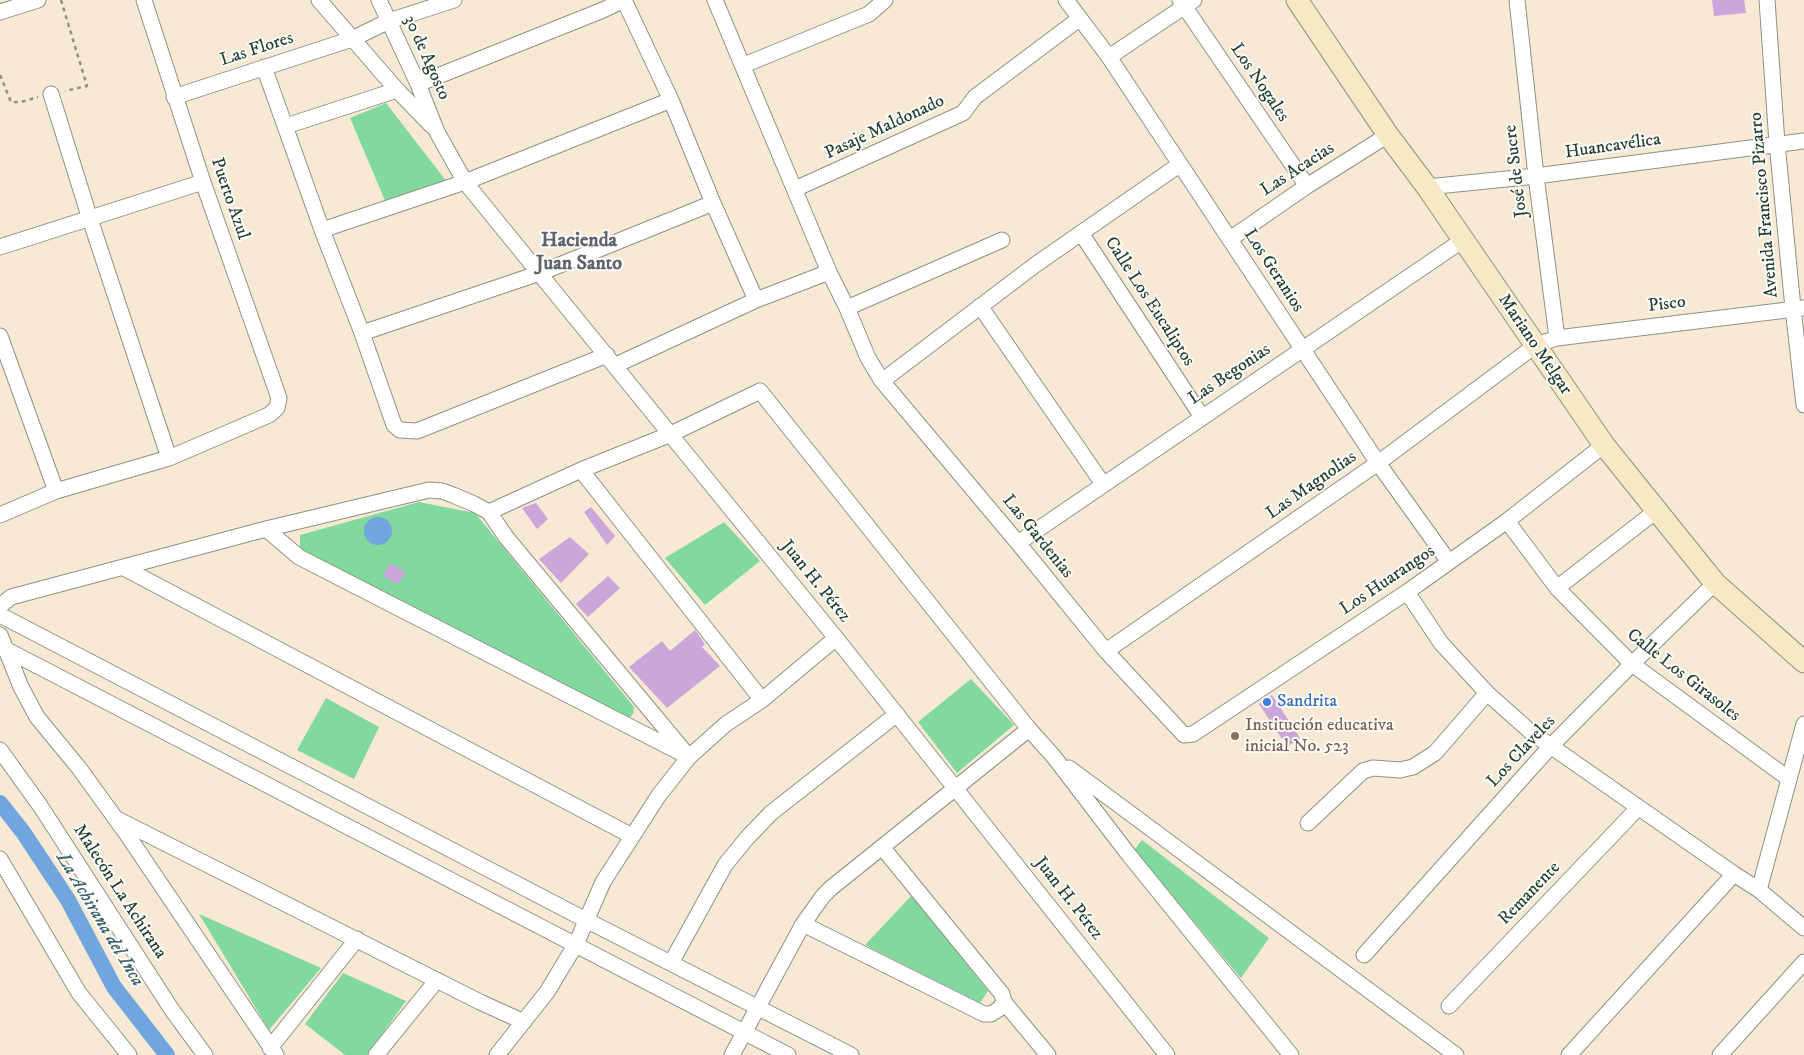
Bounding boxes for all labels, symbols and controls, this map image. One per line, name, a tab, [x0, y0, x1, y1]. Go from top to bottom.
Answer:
street label: 30 de Agosto	[398, 12, 454, 104]
street label: Las Flores	[218, 28, 296, 72]
street label: Los Nogales	[1225, 40, 1293, 126]
street label: Pasaje Maldonado	[822, 91, 948, 165]
street label: Avenida Francisco Pizarro	[1746, 111, 1784, 299]
street label: José de Sucre	[1501, 123, 1533, 219]
street label: Huancavélica	[1564, 130, 1662, 164]
street label: Las Acacias	[1257, 138, 1339, 202]
street label: Puerto Azul	[205, 155, 253, 243]
street label: Los Geranios	[1238, 225, 1308, 317]
district label: Hacienda Juan Santo	[536, 230, 622, 277]
street label: Calle Los Eucaliptos	[1099, 233, 1199, 371]
street label: Mariano Melgar	[1492, 290, 1576, 400]
street label: Pisco	[1647, 292, 1687, 318]
street label: Las Begonias	[1185, 340, 1275, 410]
street label: Las Magnolias	[1263, 447, 1361, 525]
street label: Las Gardenias	[997, 491, 1077, 583]
street label: Juan H. Pérez	[775, 537, 855, 627]
street label: Los Huarangos	[1336, 541, 1440, 621]
street label: Calle Los Girasoles	[1622, 625, 1744, 727]
place label: Sandrita	[1277, 691, 1337, 713]
marker: Sandrita	[1261, 696, 1273, 708]
street label: Los Claveles	[1483, 711, 1561, 793]
place label: Institución educativa inicial No. 523	[1245, 715, 1394, 758]
marker: Institución educativa inicial No. 523	[1229, 730, 1241, 742]
street label: Malecón La Achirana	[68, 821, 170, 963]
water label: La Achirana del Inca	[50, 849, 148, 991]
street label: Juan H. Pérez	[1029, 853, 1107, 945]
street label: Remanente	[1495, 858, 1565, 930]

